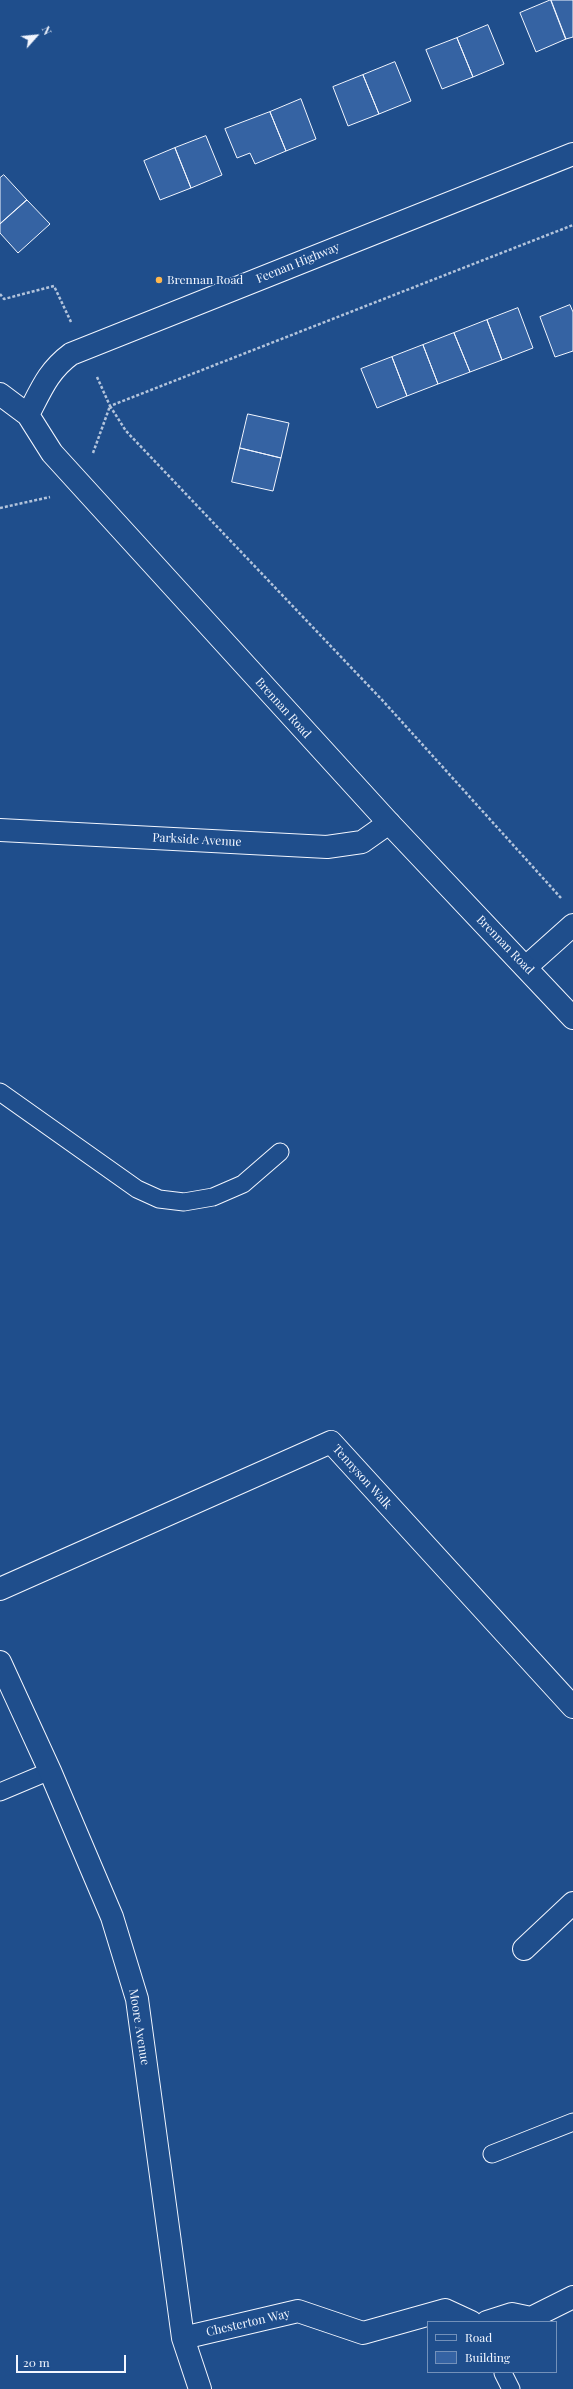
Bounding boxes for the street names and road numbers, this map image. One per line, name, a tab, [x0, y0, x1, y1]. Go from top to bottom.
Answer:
street label: Feenan Highway	[254, 240, 342, 286]
street label: Brennan Road	[252, 675, 314, 741]
street label: Parkside Avenue	[152, 830, 242, 850]
street label: Brennan Road	[473, 913, 537, 977]
street label: Tennyson Walk	[329, 1442, 395, 1512]
street label: Moore Avenue	[126, 1988, 152, 2066]
street label: Chesterton Way	[205, 2306, 291, 2340]

